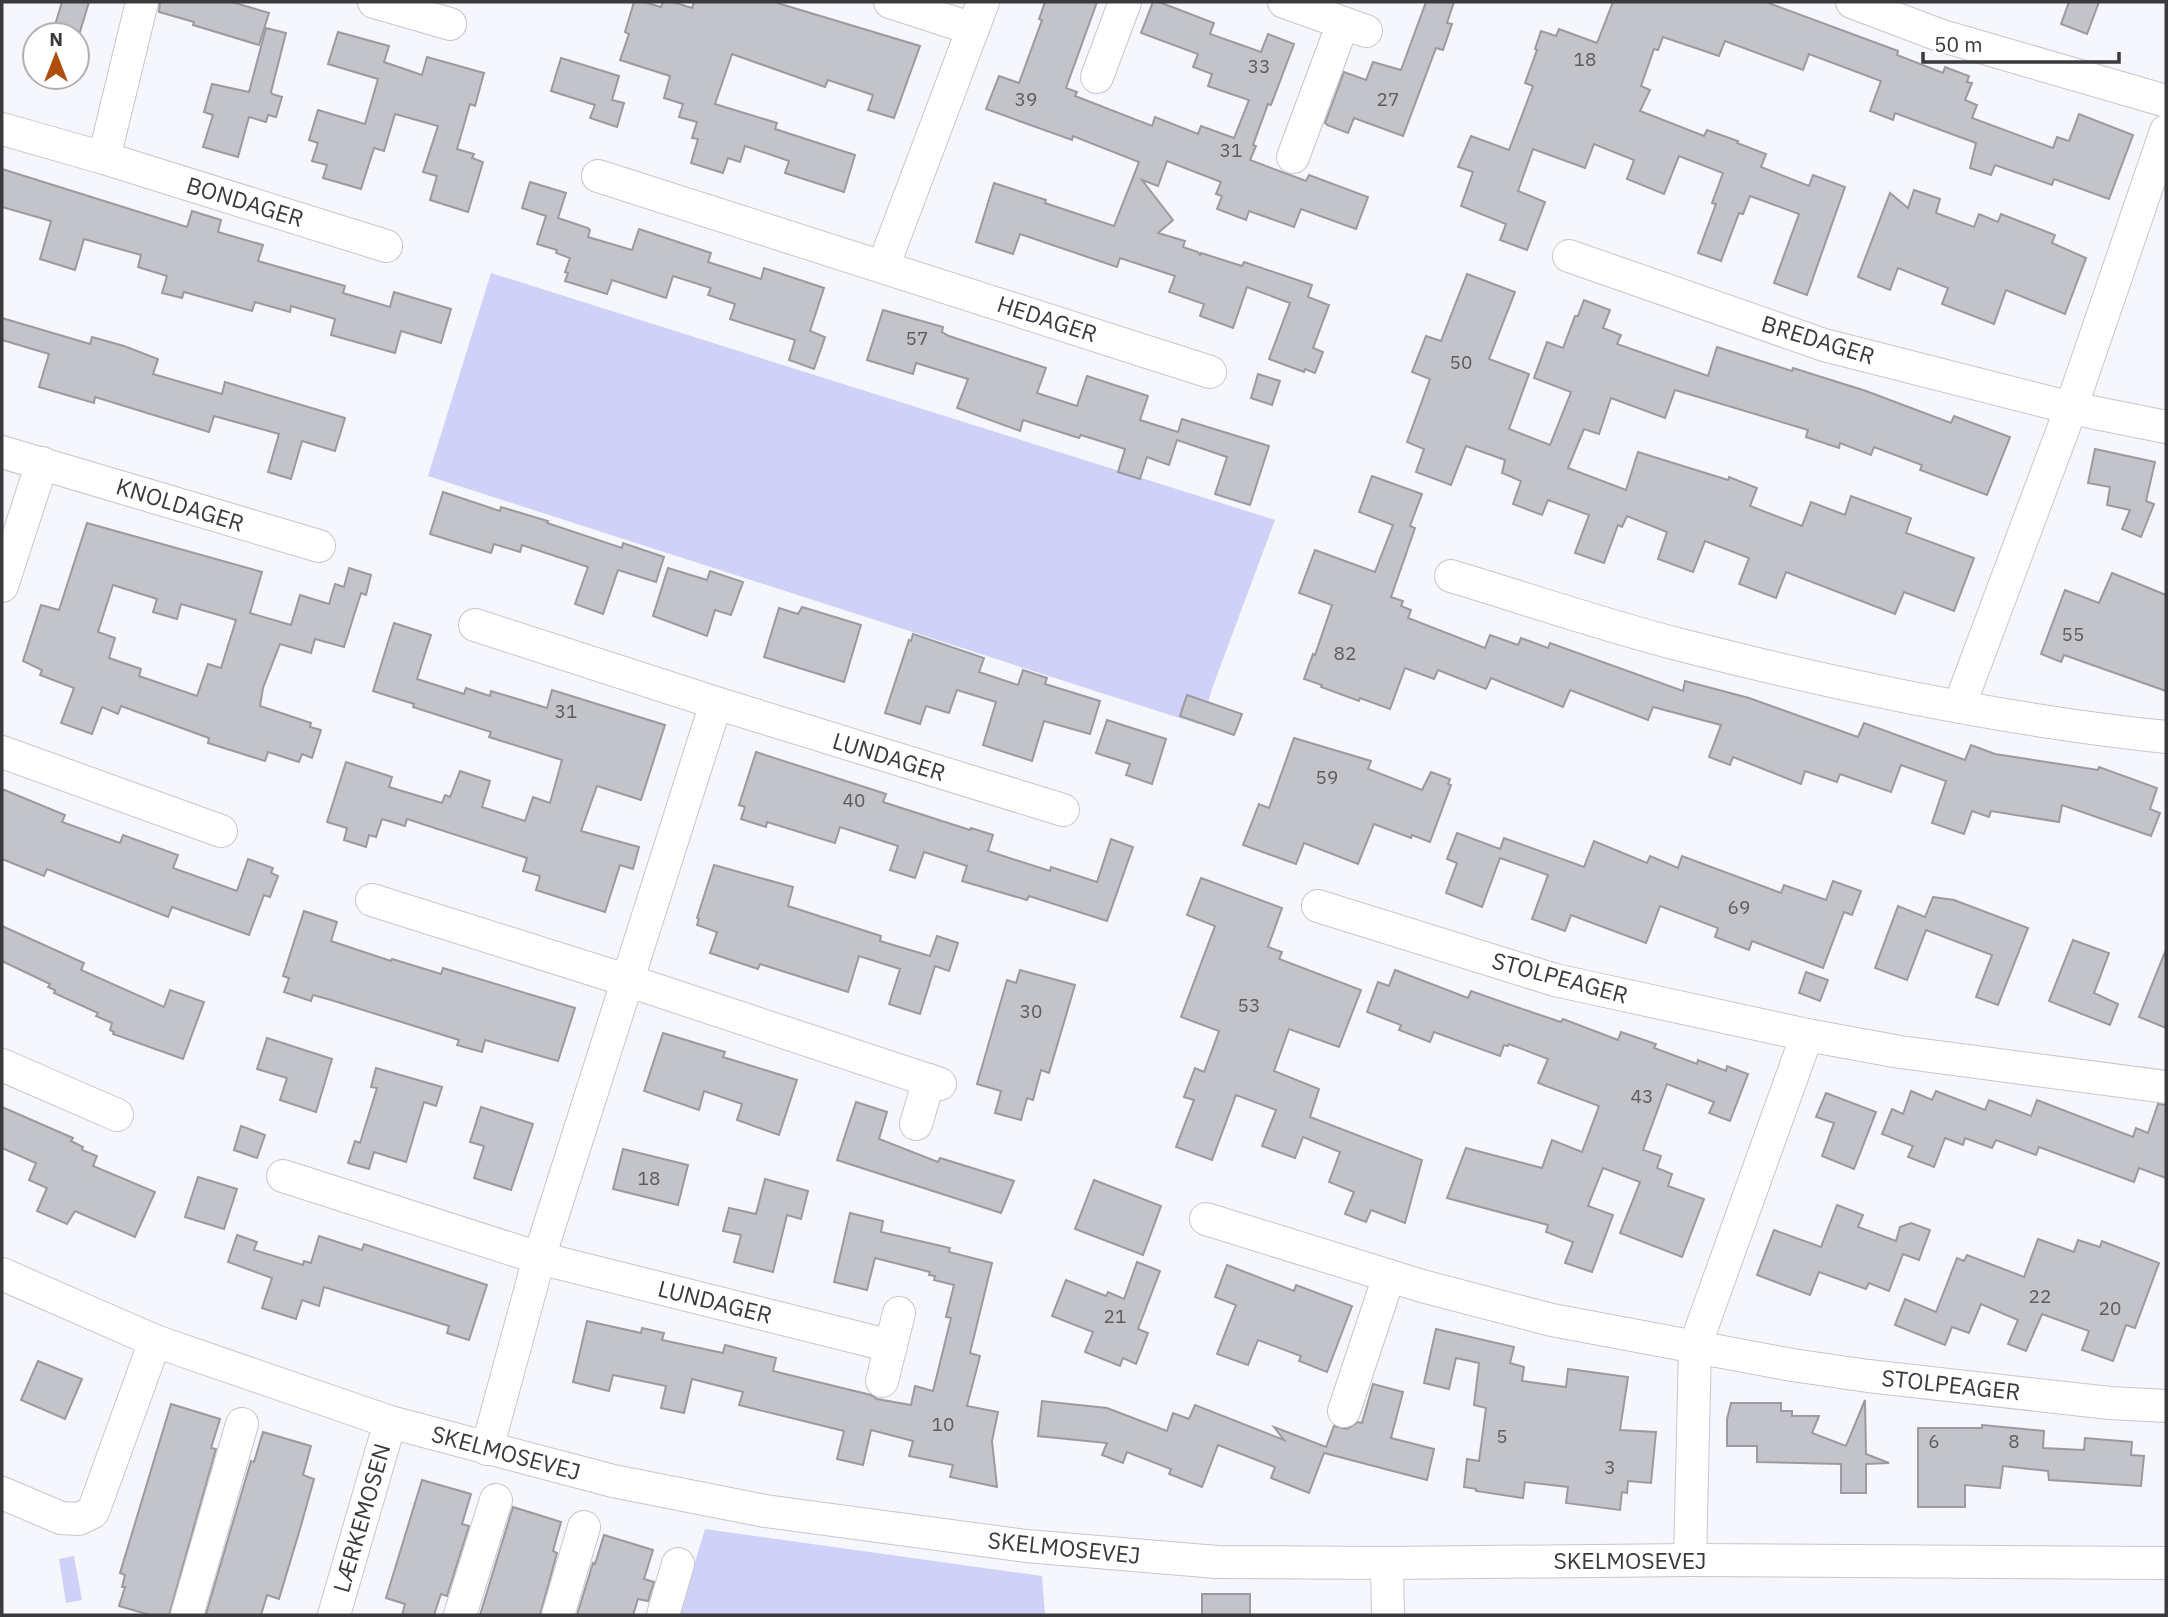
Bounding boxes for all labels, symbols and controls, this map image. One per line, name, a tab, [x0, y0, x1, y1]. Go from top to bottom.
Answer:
north arrow	[21, 21, 91, 91]
scale bar	[1923, 21, 2119, 65]
text: N	[49, 27, 63, 51]
text: 50 m	[1934, 30, 1983, 58]
house number: 18	[1574, 47, 1596, 71]
house number: 33	[1248, 54, 1270, 78]
house number: 39	[1015, 87, 1037, 111]
house number: 27	[1377, 87, 1399, 111]
house number: 31	[1220, 138, 1242, 162]
street label: BONDAGER	[183, 169, 308, 233]
street label: HEDAGER	[994, 288, 1101, 348]
street label: BREDAGER	[1758, 308, 1879, 370]
house number: 57	[906, 326, 928, 350]
house number: 50	[1450, 350, 1472, 374]
street label: KNOLDAGER	[113, 470, 248, 538]
house number: 55	[2062, 622, 2084, 646]
house number: 82	[1334, 641, 1356, 665]
house number: 31	[555, 699, 577, 723]
street label: LUNDAGER	[829, 725, 949, 787]
house number: 59	[1316, 765, 1338, 789]
house number: 40	[843, 788, 865, 812]
house number: 69	[1728, 895, 1750, 919]
street label: STOLPEAGER	[1489, 945, 1631, 1010]
house number: 53	[1238, 993, 1260, 1017]
house number: 30	[1020, 999, 1042, 1023]
house number: 43	[1631, 1084, 1653, 1108]
house number: 18	[638, 1166, 660, 1190]
street label: LUNDAGER	[655, 1272, 775, 1330]
house number: 22	[2029, 1284, 2051, 1308]
house number: 20	[2099, 1296, 2121, 1320]
house number: 21	[1104, 1304, 1126, 1328]
street label: STOLPEAGER	[1880, 1362, 2022, 1406]
house number: 10	[932, 1412, 954, 1436]
street label: SKELMOSEVEJ	[428, 1418, 584, 1486]
house number: 5	[1496, 1424, 1508, 1448]
house number: 6	[1928, 1429, 1940, 1453]
house number: 8	[2008, 1429, 2020, 1453]
street label: LÆRKEMOSEN	[325, 1440, 397, 1596]
house number: 3	[1604, 1455, 1616, 1479]
street label: SKELMOSEVEJ	[986, 1524, 1142, 1570]
street label: SKELMOSEVEJ	[1553, 1545, 1707, 1575]

